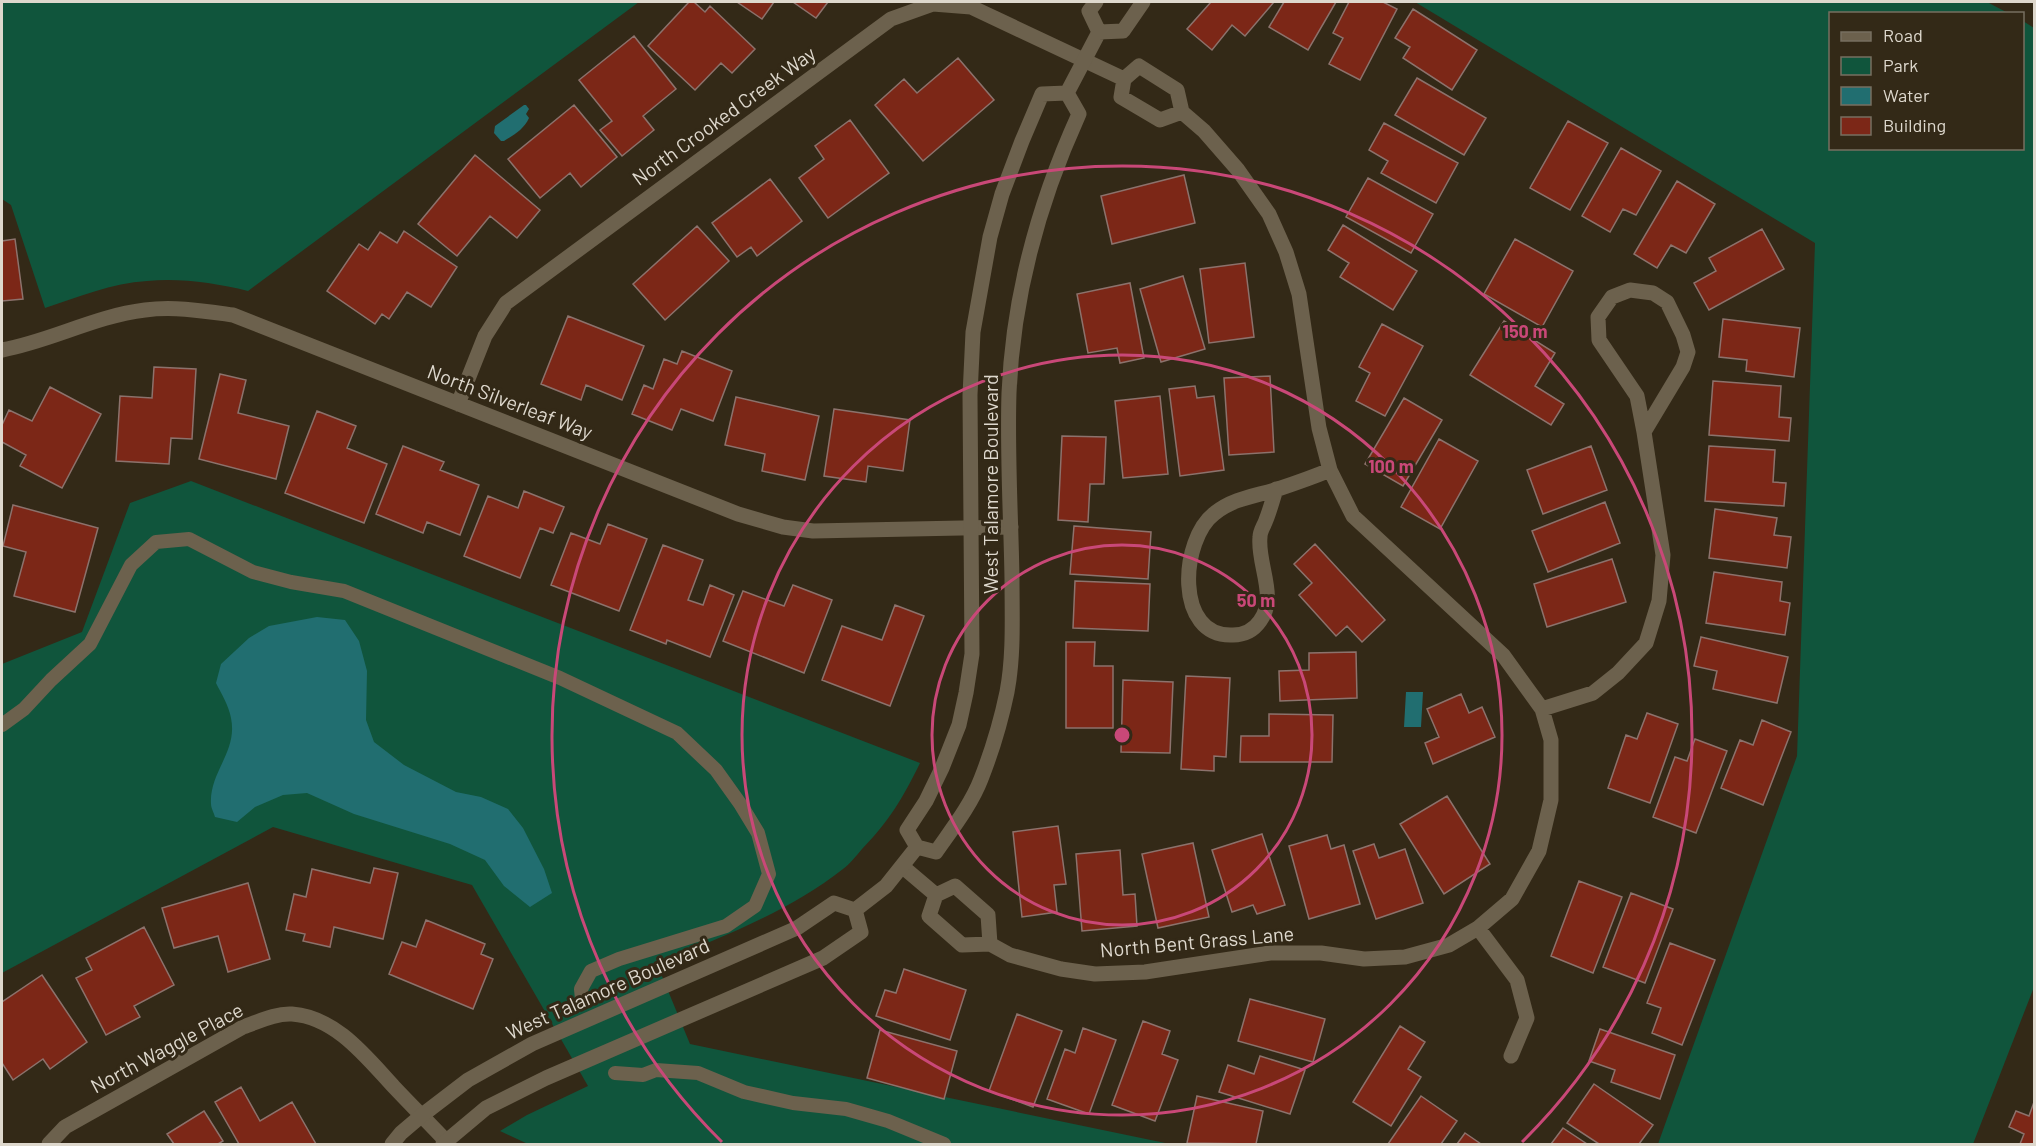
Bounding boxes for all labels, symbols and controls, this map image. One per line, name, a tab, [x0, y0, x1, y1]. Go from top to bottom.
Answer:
legend	[1829, 12, 2024, 150]
text: Road	[1883, 24, 1923, 46]
street label: North Crooked Creek Way	[627, 41, 820, 190]
text: Park	[1883, 54, 1918, 76]
text: Water	[1883, 84, 1930, 106]
text: Building	[1883, 114, 1946, 136]
text: 150 m	[1503, 320, 1547, 342]
street label: North Silverleaf Way	[424, 359, 596, 444]
street label: West Talamore Boulevard	[978, 374, 1002, 594]
text: 100 m	[1368, 455, 1414, 477]
text: 50 m	[1237, 589, 1275, 611]
centre of rings	[1112, 725, 1132, 745]
street label: North Bent Grass Lane	[1099, 921, 1295, 961]
street label: West Talamore Boulevard	[502, 932, 713, 1044]
street label: North Waggle Place	[86, 997, 247, 1097]

